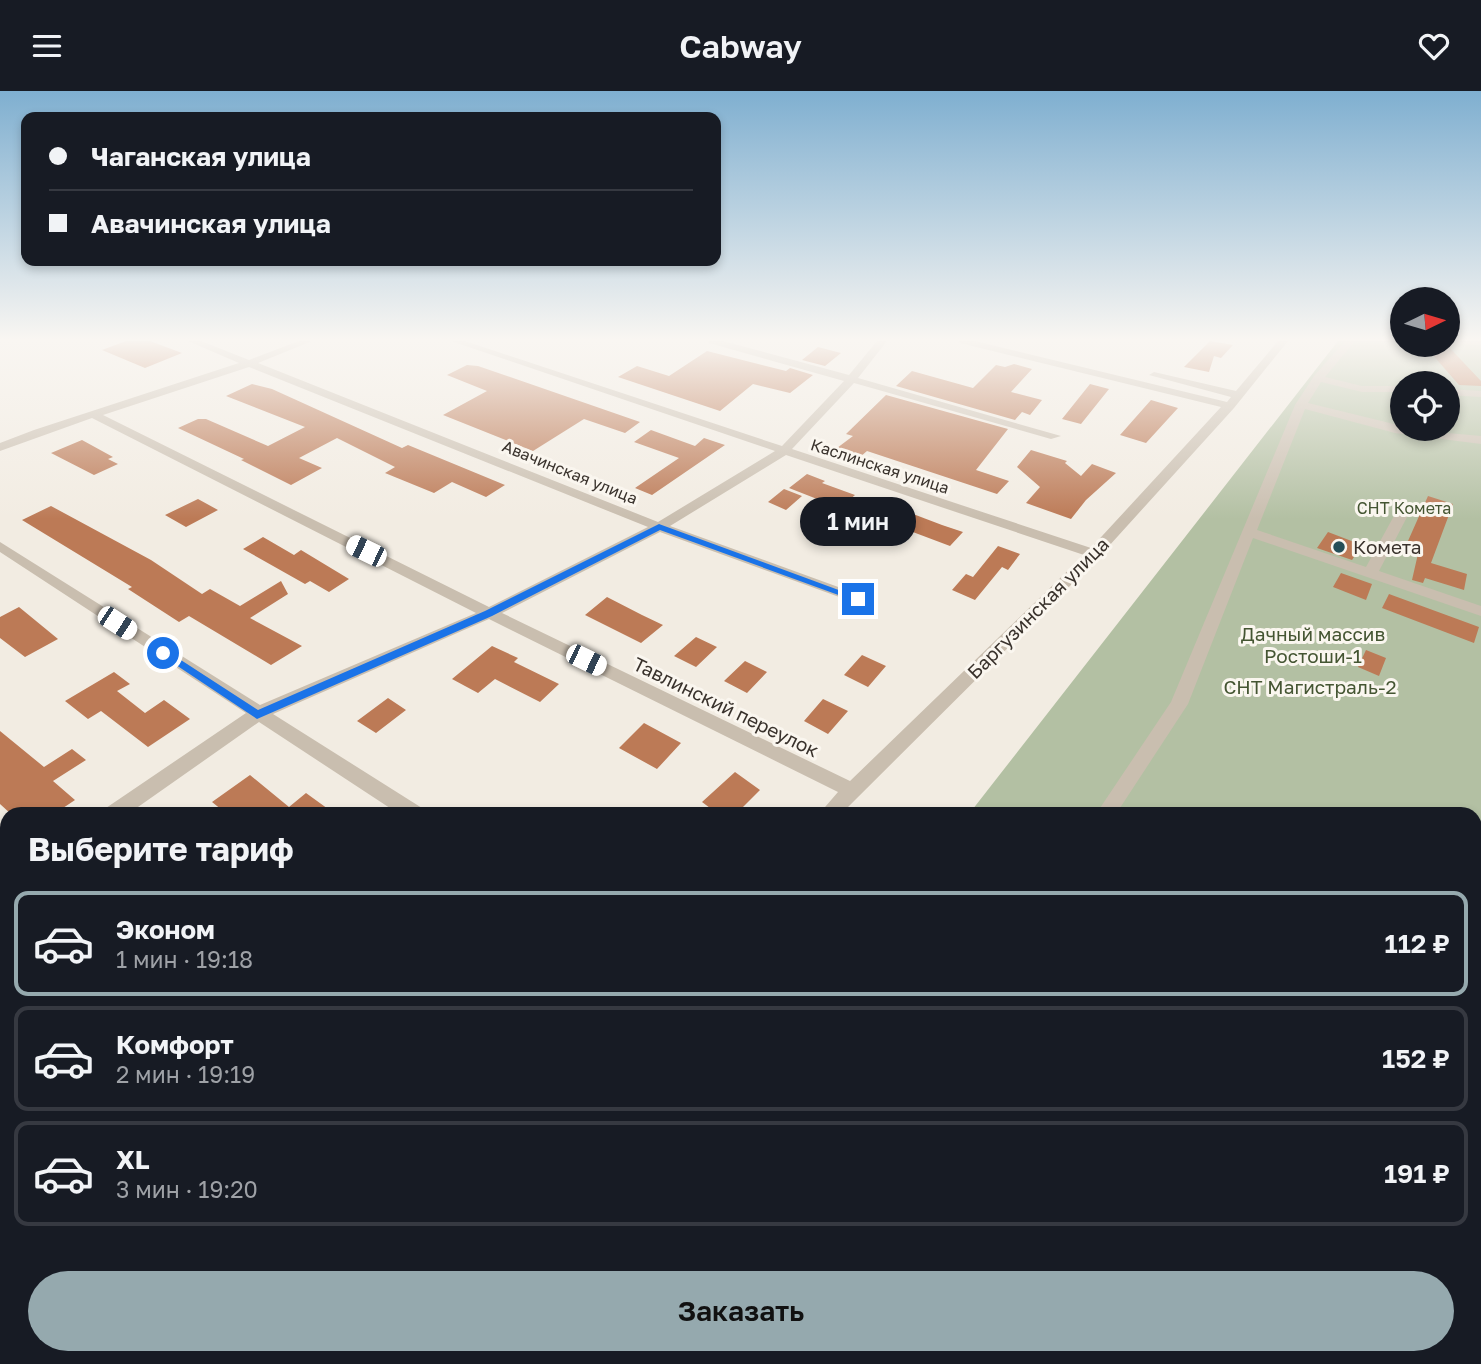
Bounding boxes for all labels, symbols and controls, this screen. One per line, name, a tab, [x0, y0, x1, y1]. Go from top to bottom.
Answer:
icon: menu	[28, 27, 66, 65]
text: Cabway	[679, 27, 802, 65]
icon: heart	[1415, 27, 1453, 65]
text: Чаганская улица	[91, 141, 311, 172]
text: Авачинская улица	[91, 208, 331, 239]
north arrow	[1390, 287, 1460, 357]
map controls	[1390, 287, 1460, 441]
button: locate	[1390, 371, 1460, 441]
street label: Каслинская улица	[808, 434, 952, 498]
street label: Авачинская улица	[499, 436, 641, 508]
callout: 1 мин	[800, 497, 916, 547]
park label: СНТ Комета	[1357, 498, 1451, 518]
text: 1 мин	[827, 507, 889, 535]
car	[343, 532, 390, 570]
street label: Баргузинская улица	[962, 532, 1113, 683]
place label: Комета	[1353, 535, 1422, 558]
marker: Комета	[1331, 539, 1347, 555]
route end	[842, 583, 874, 615]
car	[94, 603, 141, 643]
park label: Дачный массив Ростоши-1	[1241, 622, 1385, 667]
route start	[147, 637, 179, 669]
car	[563, 641, 610, 679]
street label: Тавлинский переулок	[630, 652, 823, 762]
park label: СНТ Магистраль-2	[1223, 675, 1397, 698]
text: Выберите тариф	[28, 830, 294, 868]
icon: car	[32, 912, 95, 975]
text: Эконом	[116, 914, 215, 945]
text: 112 ₽	[1385, 928, 1450, 959]
text: 1 мин · 19:18	[116, 945, 253, 973]
icon: car	[32, 1027, 95, 1090]
text: Комфорт	[116, 1029, 234, 1060]
text: 152 ₽	[1382, 1043, 1450, 1074]
text: 2 мин · 19:19	[116, 1060, 255, 1088]
icon: car	[32, 1142, 95, 1205]
text: XL	[116, 1144, 150, 1175]
text: 191 ₽	[1384, 1158, 1450, 1189]
text: 3 мин · 19:20	[116, 1175, 258, 1203]
button: Заказать	[28, 1271, 1454, 1351]

